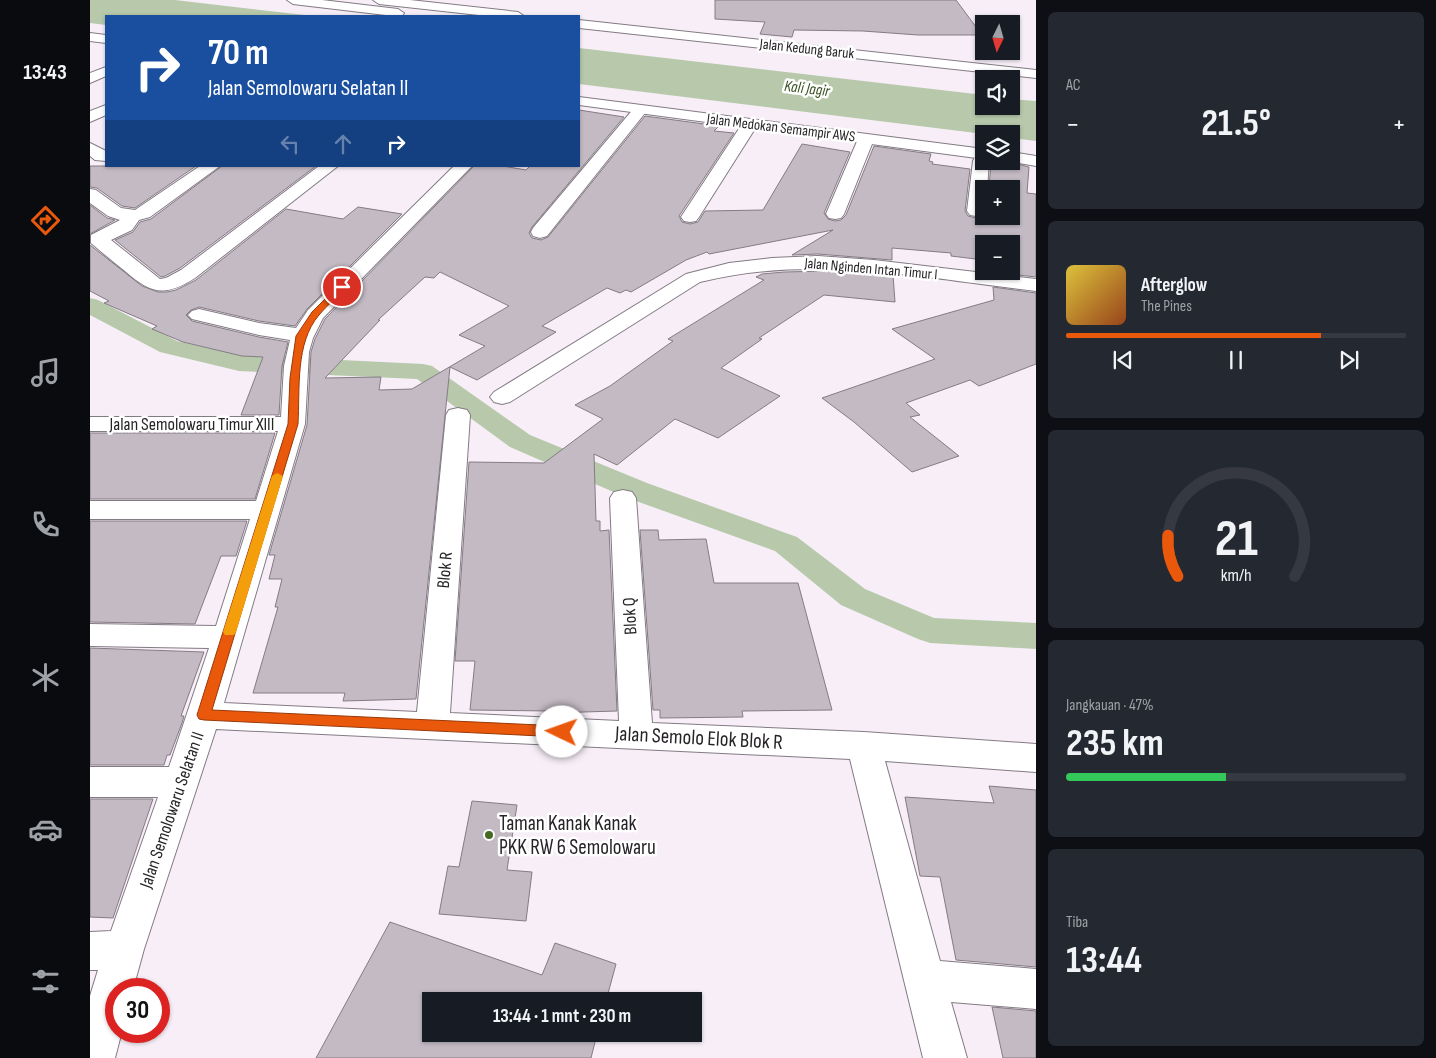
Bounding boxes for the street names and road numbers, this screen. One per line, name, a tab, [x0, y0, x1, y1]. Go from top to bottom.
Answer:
street label: Jalan Kedung Baruk	[758, 34, 855, 63]
street label: Jalan Medokan Semampir AWS	[705, 109, 856, 147]
street label: Jalan Nginden Intan Timur I	[803, 254, 938, 284]
street label: Jalan Semolowaru Timur XIII	[109, 414, 274, 435]
street label: Blok R	[433, 551, 457, 589]
street label: Blok Q	[619, 597, 641, 635]
street label: Jalan Semolo Elok Blok R	[613, 721, 784, 755]
street label: Jalan Semolowaru Selatan II	[135, 729, 209, 892]

